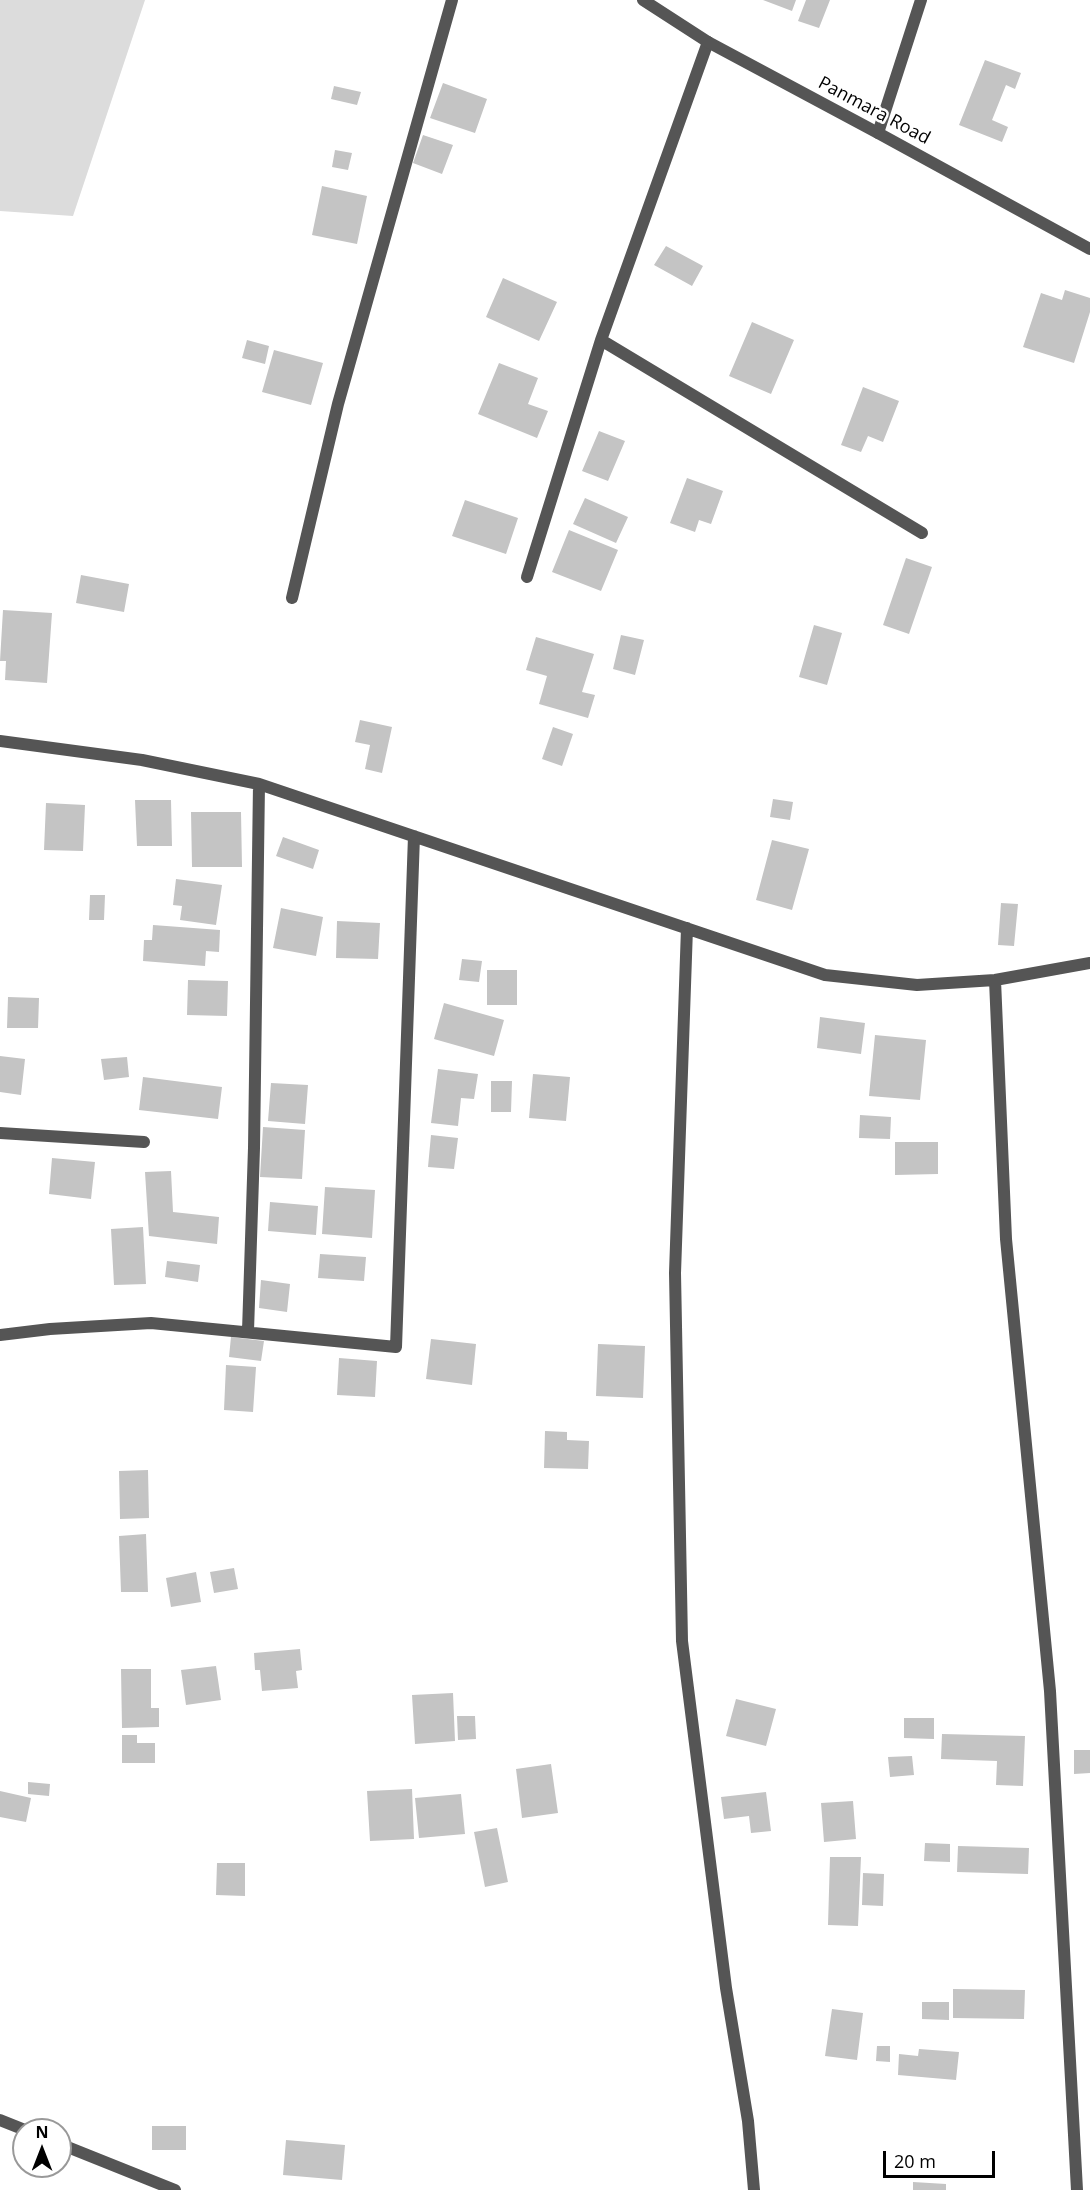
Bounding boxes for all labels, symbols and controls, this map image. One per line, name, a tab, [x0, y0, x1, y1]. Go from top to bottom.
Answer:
street label: Panmara Road	[814, 72, 934, 150]
north arrow	[12, 2118, 72, 2178]
text: N	[35, 2121, 49, 2143]
scale bar	[886, 2139, 998, 2177]
text: 20 m	[894, 2149, 936, 2173]

